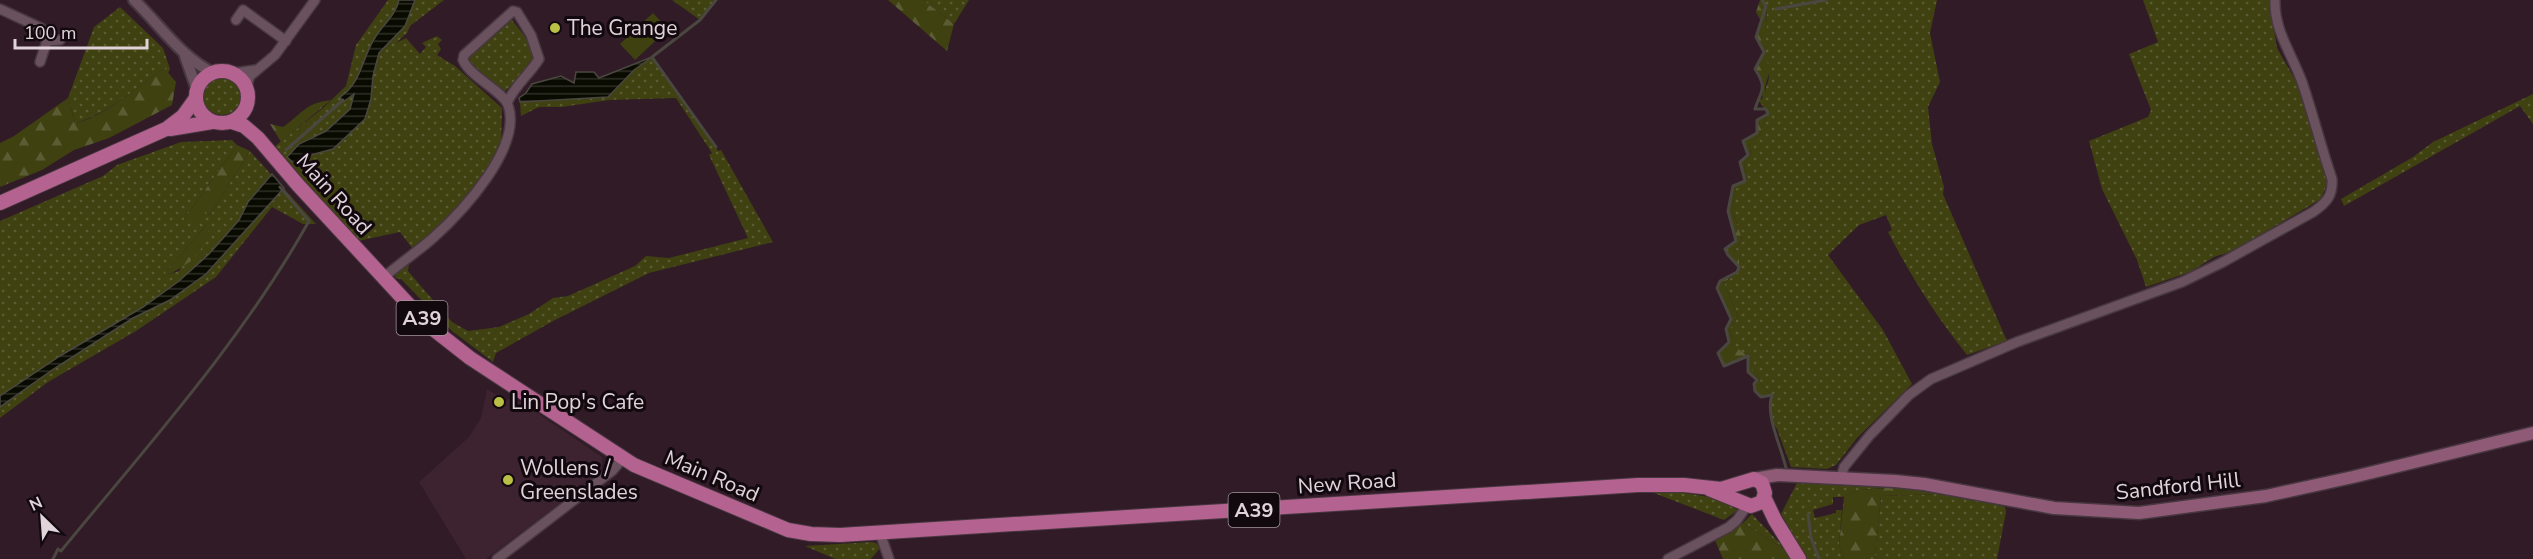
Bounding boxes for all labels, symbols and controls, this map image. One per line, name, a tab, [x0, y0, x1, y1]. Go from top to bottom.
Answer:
scale bar	[15, 12, 147, 50]
place label: The Grange	[567, 14, 677, 42]
text: 100 m	[24, 21, 76, 45]
marker: The Grange	[548, 21, 562, 35]
street label: Main Road	[290, 147, 378, 241]
road number: A39	[396, 301, 448, 335]
place label: Lin Pop's Cafe	[511, 388, 644, 416]
marker: Lin Pop's Cafe	[492, 395, 506, 409]
street label: Main Road	[660, 444, 764, 508]
place label: Wollens / Greenslades	[520, 454, 638, 506]
street label: Sandford Hill	[2114, 465, 2242, 506]
street label: New Road	[1297, 466, 1397, 500]
marker: Wollens / Greenslades	[501, 473, 515, 487]
north arrow	[12, 487, 72, 547]
text: N	[26, 492, 46, 517]
road number: A39	[1228, 493, 1280, 527]

